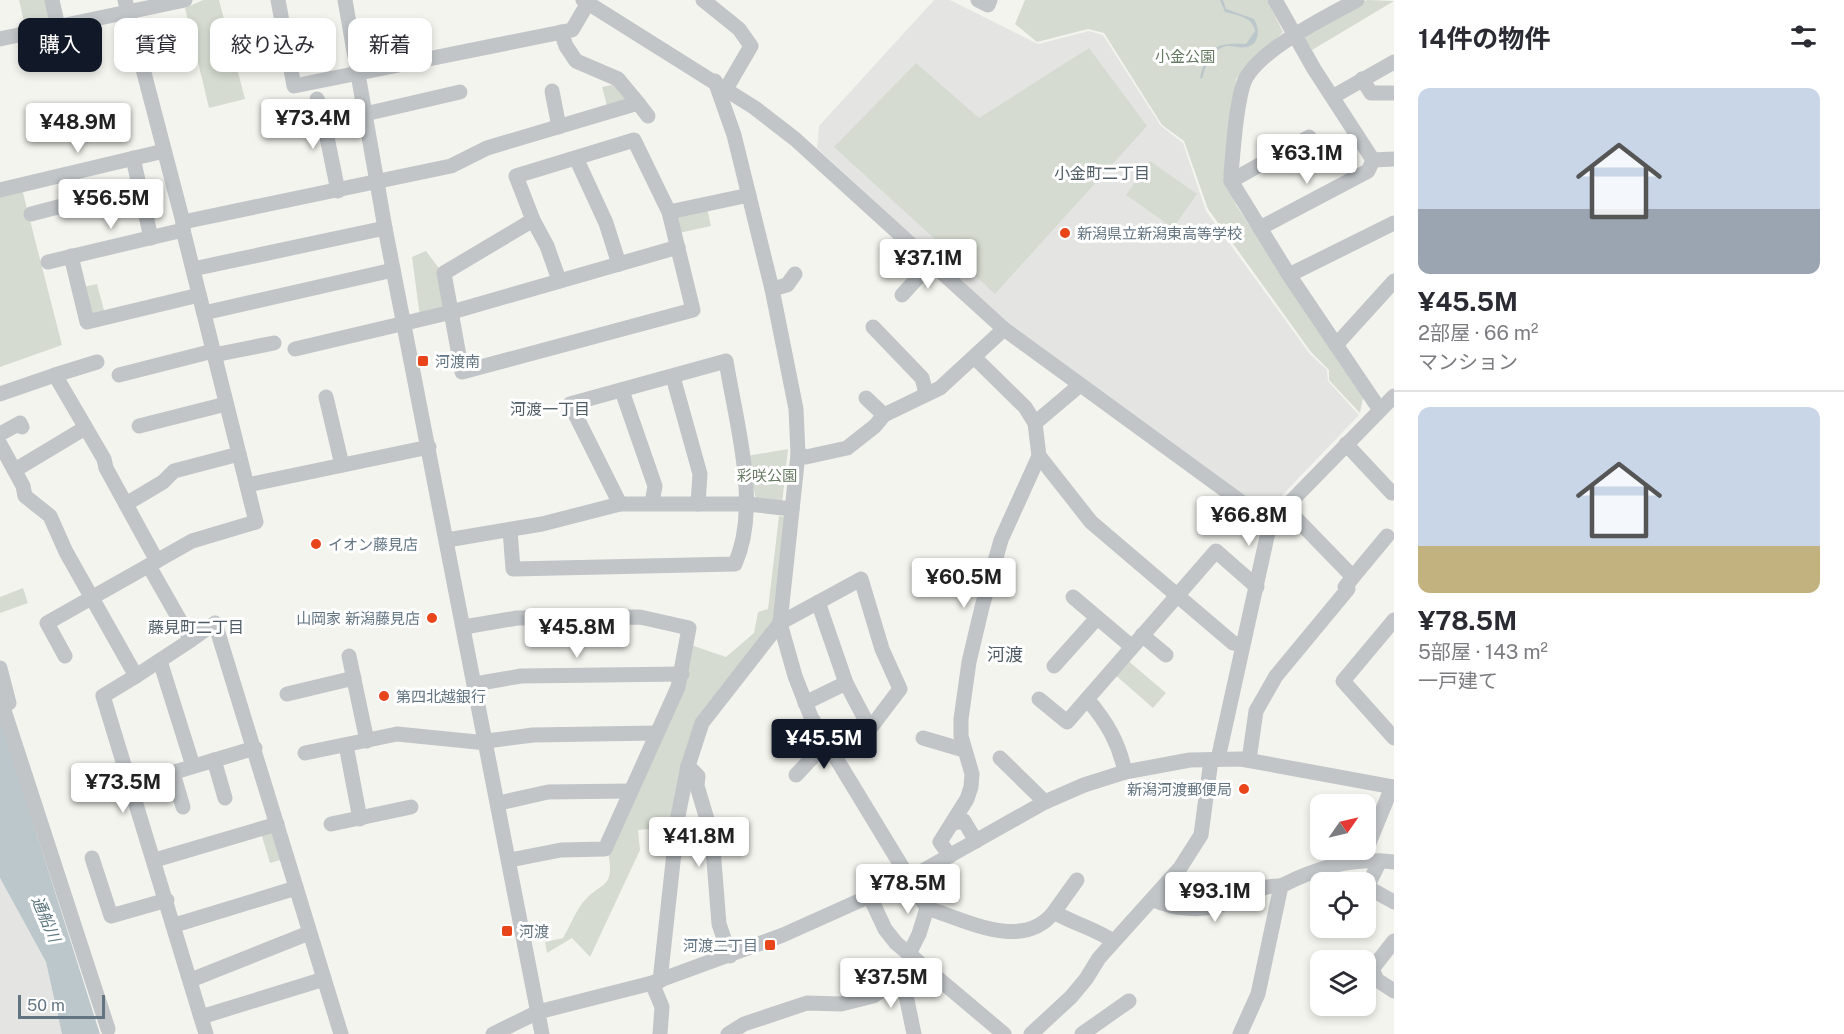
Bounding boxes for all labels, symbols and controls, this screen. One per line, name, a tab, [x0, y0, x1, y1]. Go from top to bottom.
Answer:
chip: 購入	[18, 18, 102, 72]
chip: 賃貸	[114, 18, 198, 72]
chip: 絞り込み	[210, 18, 336, 72]
chip: 新着	[348, 18, 432, 72]
icon: filters	[1787, 20, 1820, 53]
text: 14件の物件	[1418, 23, 1550, 54]
park label: 小金公園	[1155, 48, 1215, 65]
pin: ¥73.4M	[264, 99, 362, 150]
pin: ¥48.9M	[29, 103, 127, 154]
text: ¥73.4M	[275, 106, 351, 130]
text: ¥48.9M	[40, 110, 116, 134]
icon: home	[1565, 127, 1673, 235]
pin: ¥63.1M	[1258, 134, 1356, 185]
text: ¥63.1M	[1271, 141, 1343, 165]
district label: 小金町二丁目	[1054, 164, 1150, 183]
pin: ¥56.5M	[62, 179, 160, 230]
text: ¥56.5M	[72, 186, 150, 210]
place label: 新潟県立新潟東高等学校	[1077, 225, 1242, 242]
marker: 新潟県立新潟東高等学校	[1058, 226, 1072, 240]
pin: ¥37.1M	[879, 239, 977, 290]
text: ¥37.1M	[894, 246, 962, 270]
text: ¥45.5M	[1418, 286, 1518, 317]
text: 2部屋 · 66 m²	[1418, 321, 1538, 345]
text: マンション	[1418, 350, 1518, 374]
place label: 河渡南	[435, 353, 480, 370]
marker: 河渡南	[416, 354, 430, 368]
district label: 河渡一丁目	[510, 400, 590, 419]
icon: home	[1565, 446, 1673, 554]
park label: 彩咲公園	[737, 467, 797, 484]
pin: ¥66.8M	[1200, 496, 1298, 547]
text: ¥66.8M	[1211, 503, 1287, 527]
place label: イオン藤見店	[328, 536, 418, 553]
marker: イオン藤見店	[309, 537, 323, 551]
pin: ¥60.5M	[915, 558, 1013, 609]
text: ¥60.5M	[926, 565, 1002, 589]
text: ¥78.5M	[1418, 605, 1517, 636]
pin: ¥45.8M	[528, 608, 626, 659]
place label: 山岡家 新潟藤見店	[296, 610, 420, 627]
marker: 山岡家 新潟藤見店	[425, 611, 439, 625]
text: ¥45.8M	[539, 615, 615, 639]
district label: 藤見町二丁目	[148, 618, 244, 637]
text: 5部屋 · 143 m²	[1418, 640, 1548, 664]
district label: 河渡	[987, 644, 1023, 665]
text: 一戸建て	[1418, 669, 1498, 693]
place label: 第四北越銀行	[396, 688, 486, 705]
marker: 第四北越銀行	[377, 689, 391, 703]
pin: ¥45.5M	[775, 719, 873, 770]
text: ¥45.5M	[786, 726, 862, 750]
pin: ¥73.5M	[74, 763, 172, 814]
text: ¥73.5M	[85, 770, 161, 794]
place label: 新潟河渡郵便局	[1127, 781, 1232, 798]
marker: 新潟河渡郵便局	[1237, 782, 1251, 796]
north arrow	[1310, 794, 1376, 860]
map controls	[1310, 794, 1376, 1016]
pin: ¥41.8M	[650, 817, 748, 868]
text: ¥41.8M	[663, 824, 735, 848]
pin: ¥78.5M	[859, 864, 957, 915]
text: ¥78.5M	[870, 871, 946, 895]
pin: ¥93.1M	[1166, 872, 1264, 923]
button: locate	[1310, 872, 1376, 938]
text: ¥93.1M	[1179, 879, 1251, 903]
water label: 通船川	[28, 893, 65, 947]
place label: 河渡	[519, 923, 549, 940]
marker: 河渡	[500, 924, 514, 938]
place label: 河渡二丁目	[683, 937, 758, 954]
marker: 河渡二丁目	[763, 938, 777, 952]
button: layers	[1310, 950, 1376, 1016]
pin: ¥37.5M	[842, 958, 940, 1009]
text: ¥37.5M	[854, 965, 928, 989]
scale bar	[18, 992, 105, 1020]
text: 50 m	[27, 996, 65, 1015]

